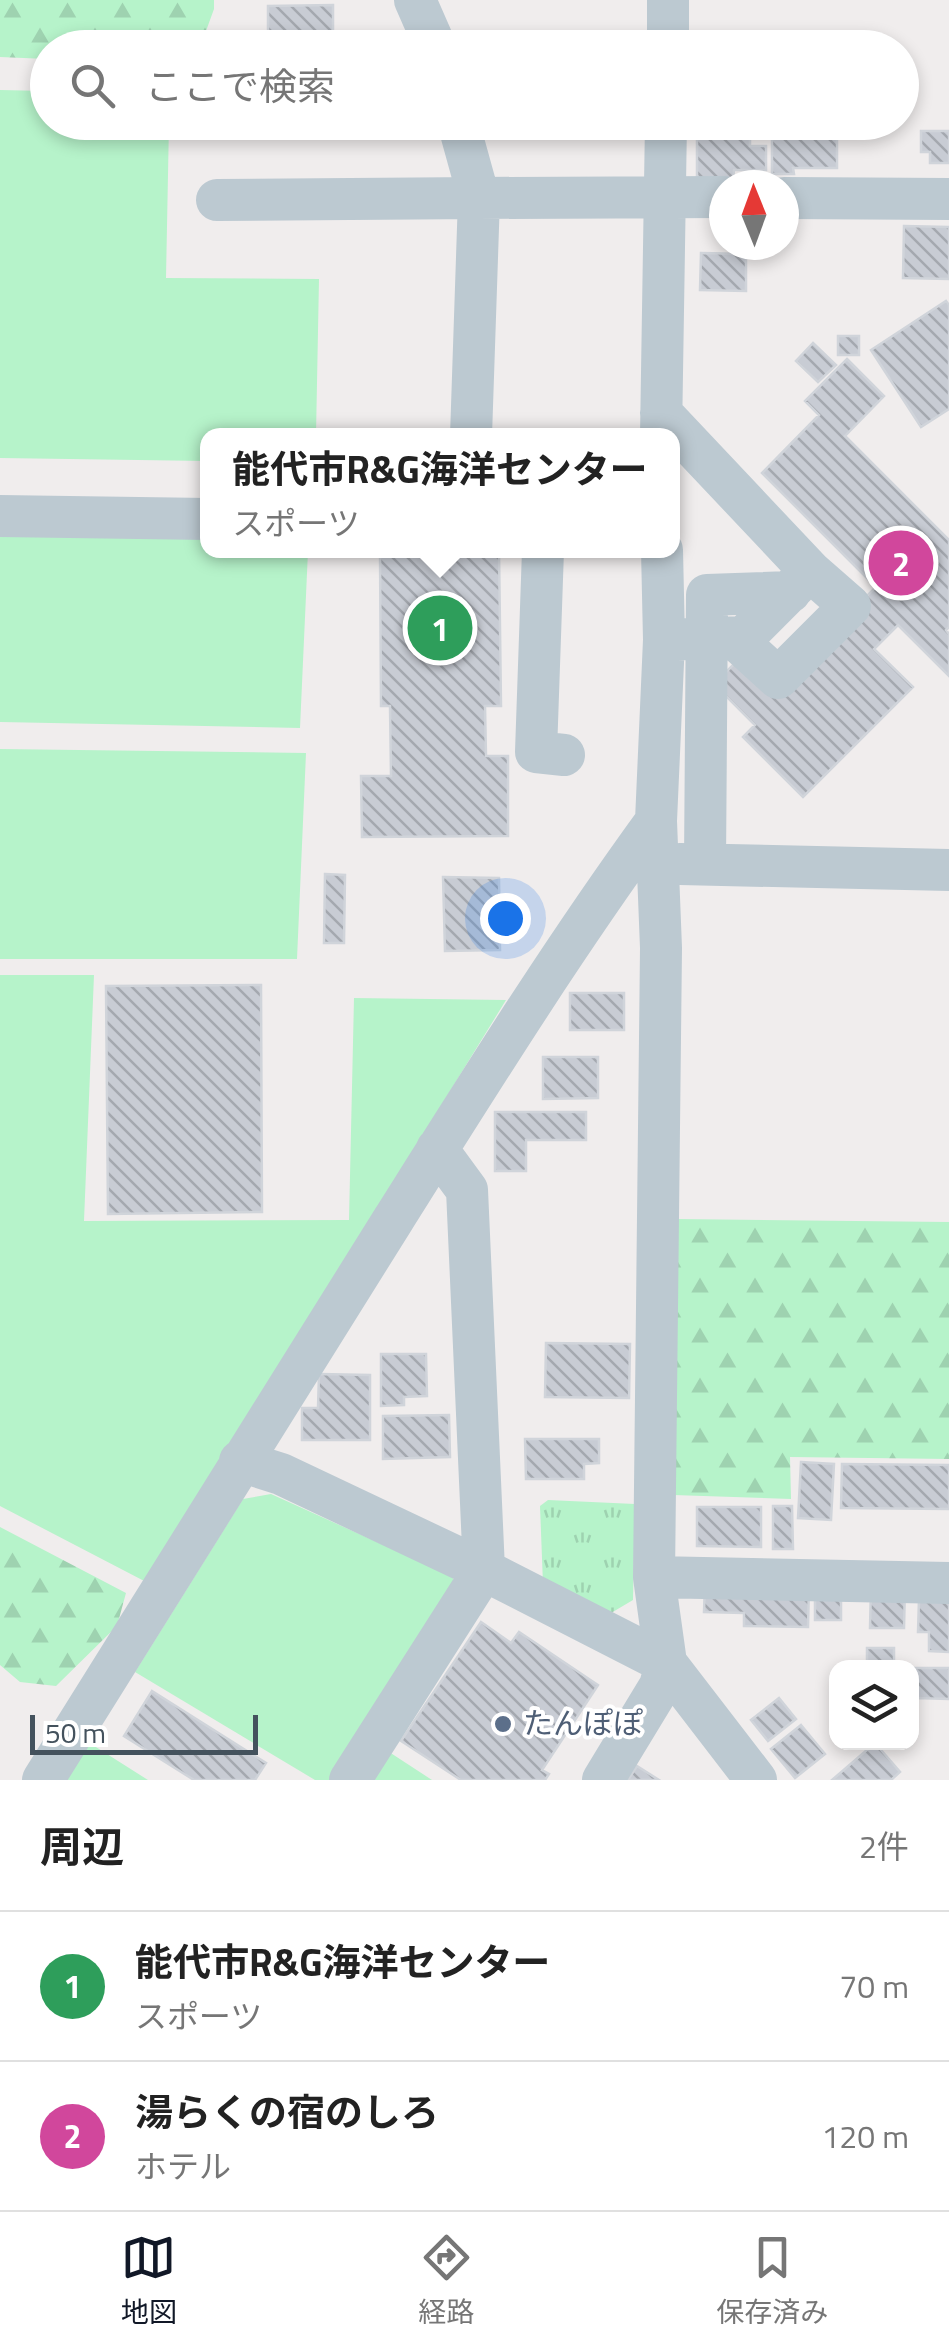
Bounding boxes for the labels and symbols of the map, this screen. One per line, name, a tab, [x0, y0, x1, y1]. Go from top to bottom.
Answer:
north arrow	[709, 170, 799, 260]
pin: 2	[868, 526, 934, 600]
pin: 1	[408, 590, 472, 666]
your location	[480, 893, 531, 944]
place label: たんぽぽ	[523, 1700, 643, 1746]
scale bar	[30, 1710, 258, 1754]
marker: たんぽぽ	[492, 1713, 514, 1735]

